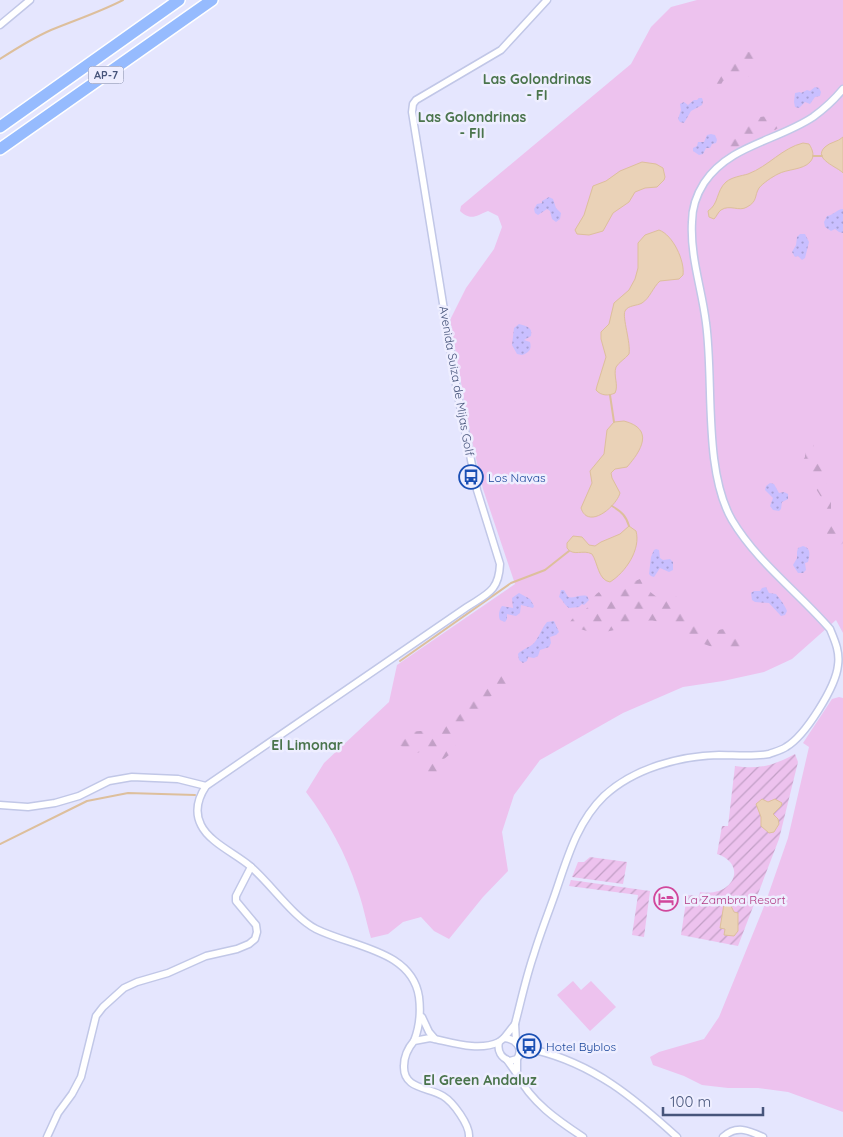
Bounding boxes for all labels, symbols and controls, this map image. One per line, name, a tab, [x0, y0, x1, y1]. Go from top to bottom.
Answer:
road number: AP-7	[88, 66, 124, 84]
district label: Las Golondrinas - FI	[483, 70, 592, 104]
district label: Las Golondrinas - FII	[418, 108, 527, 142]
street label: Avenida Suiza de Mijas Golf	[436, 305, 478, 458]
bus stop icon: Los Navas	[458, 464, 484, 490]
place label: Los Navas	[488, 470, 546, 485]
district label: El Limonar	[271, 736, 343, 754]
hotel icon: La Zambra Resort	[653, 886, 679, 912]
place label: La Zambra Resort	[684, 892, 786, 907]
bus stop icon: Hotel Byblos	[516, 1033, 542, 1059]
place label: Hotel Byblos	[546, 1039, 617, 1054]
district label: El Green Andaluz	[423, 1071, 537, 1089]
scale bar	[663, 1084, 763, 1116]
text: 100 m	[670, 1092, 711, 1111]

